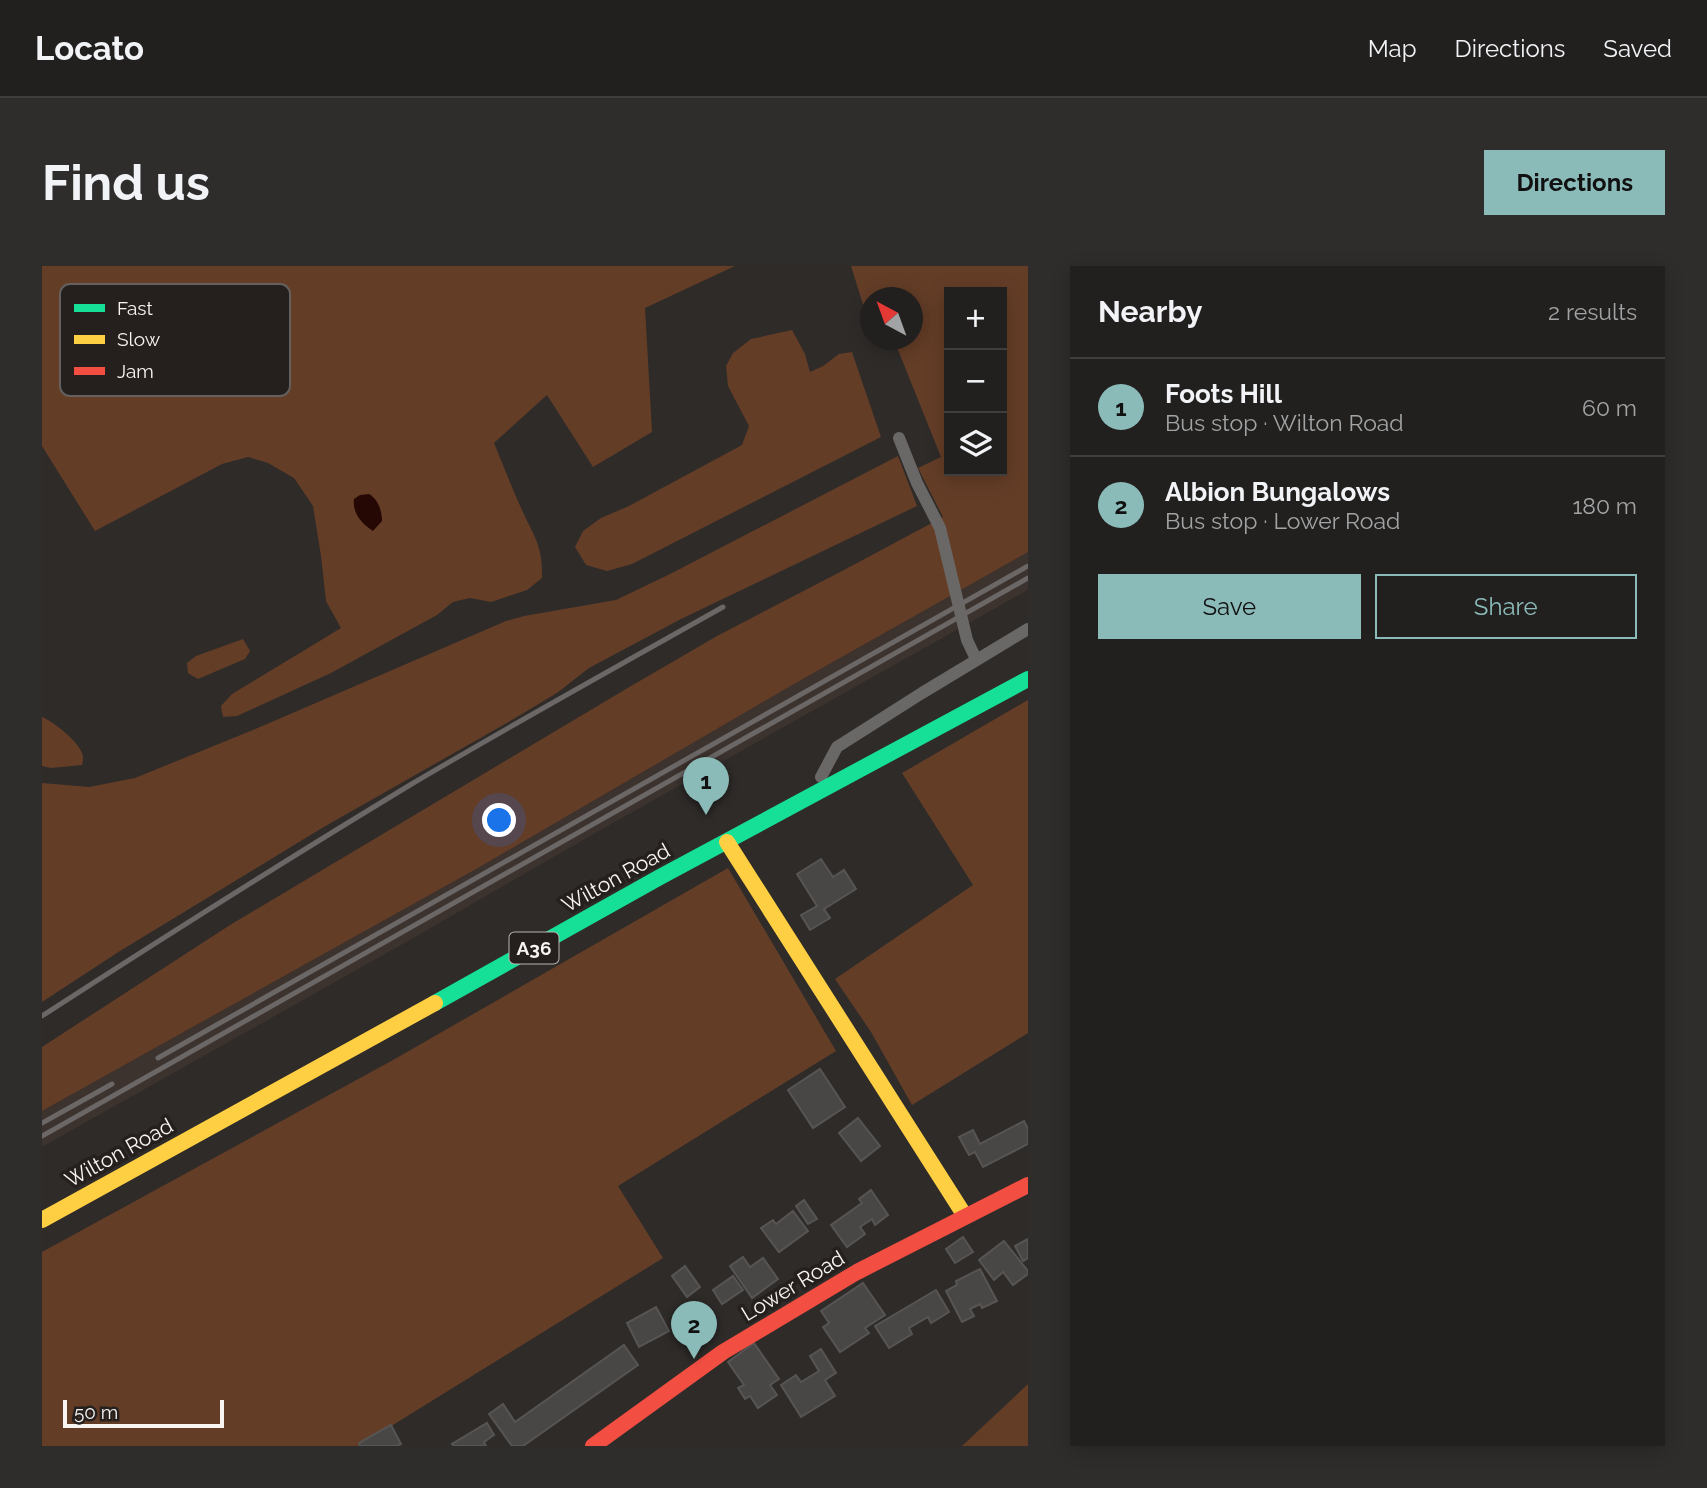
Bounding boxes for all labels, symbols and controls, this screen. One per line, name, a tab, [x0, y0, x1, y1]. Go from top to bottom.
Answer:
text: Locato	[35, 29, 144, 68]
text: Map	[1368, 34, 1417, 63]
text: Directions	[1455, 34, 1565, 63]
text: Saved	[1603, 34, 1672, 63]
button: Directions	[1484, 150, 1665, 215]
text: Find us	[42, 154, 210, 211]
legend	[60, 284, 290, 396]
north arrow	[860, 287, 923, 350]
map controls	[944, 287, 1007, 476]
button: +	[944, 287, 1007, 350]
text: Nearby	[1098, 294, 1202, 329]
text: Fast	[117, 297, 153, 319]
text: 2 results	[1548, 298, 1637, 325]
text: Slow	[117, 328, 161, 350]
button: −	[944, 350, 1007, 413]
text: Jam	[117, 360, 154, 382]
text: Foots Hill	[1165, 379, 1282, 409]
text: 1	[1115, 394, 1127, 421]
text: 60 m	[1582, 394, 1637, 421]
text: Bus stop · Wilton Road	[1165, 409, 1404, 436]
button: layers	[944, 413, 1007, 476]
text: Albion Bungalows	[1165, 477, 1390, 507]
text: 2	[1115, 492, 1127, 519]
text: 180 m	[1572, 492, 1637, 519]
text: Bus stop · Lower Road	[1165, 507, 1400, 534]
button: Save	[1098, 574, 1361, 639]
button: Share	[1375, 574, 1637, 639]
pin: 1	[683, 757, 729, 815]
your location	[482, 803, 516, 837]
street label: Wilton Road	[557, 838, 674, 917]
road number: A36	[510, 932, 558, 964]
street label: Wilton Road	[60, 1113, 177, 1192]
street label: Lower Road	[737, 1245, 849, 1326]
pin: 2	[671, 1301, 717, 1359]
scale bar	[63, 1397, 224, 1429]
text: 50 m	[74, 1401, 118, 1423]

